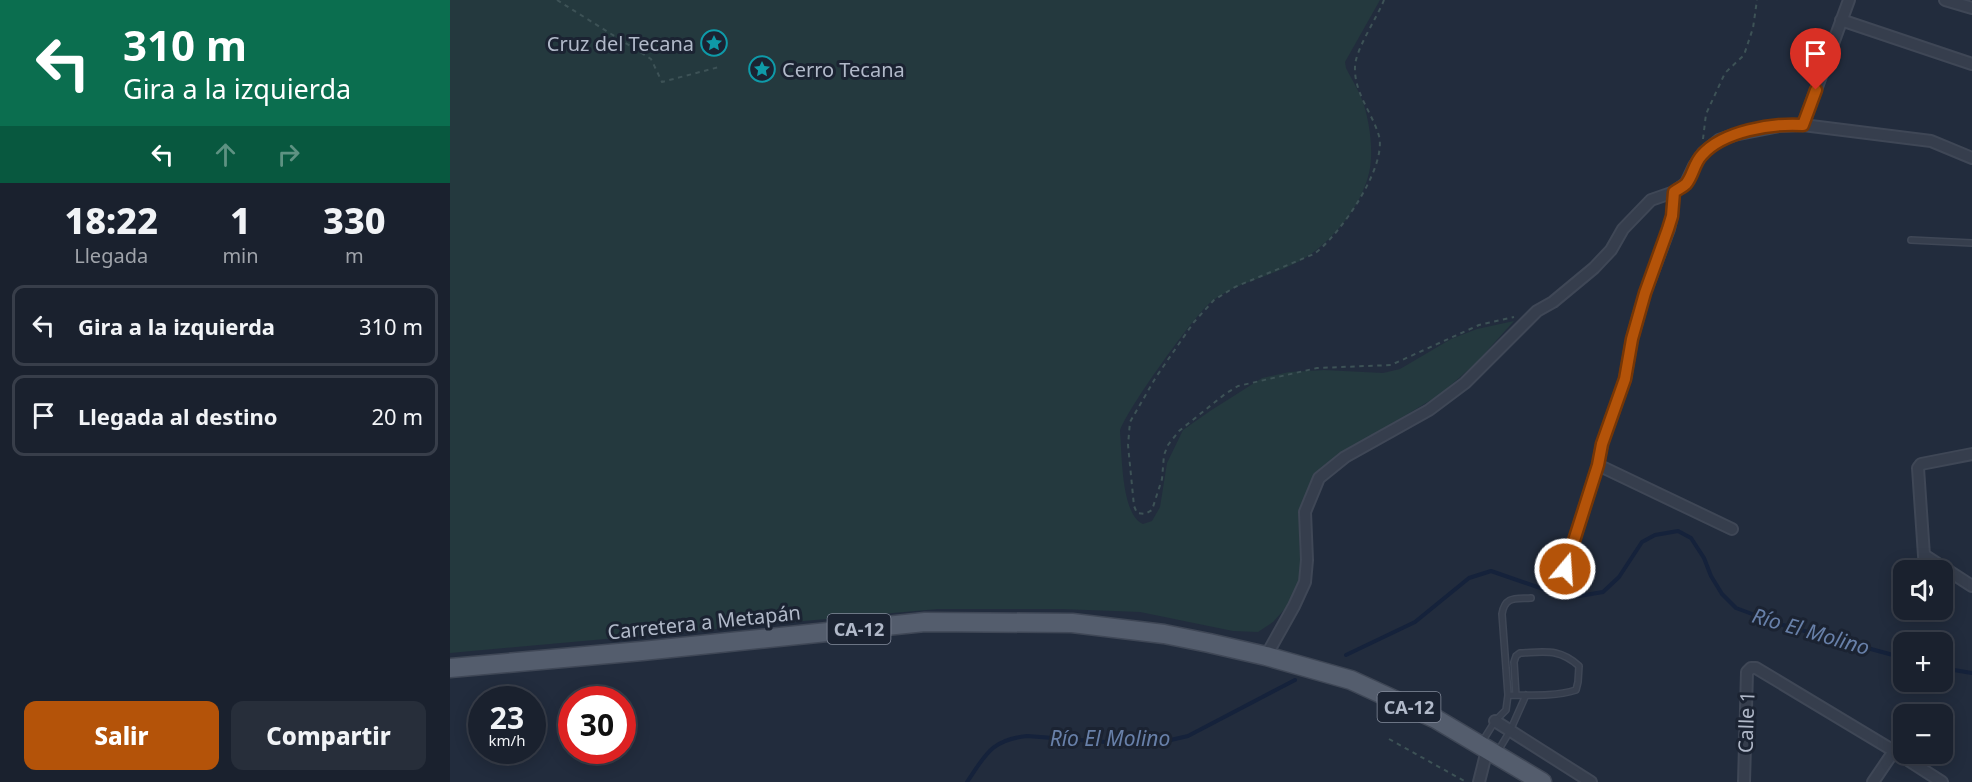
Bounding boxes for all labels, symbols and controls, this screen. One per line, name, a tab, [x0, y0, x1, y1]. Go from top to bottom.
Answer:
text: 310 m	[123, 16, 247, 73]
icon: left	[24, 24, 102, 102]
place icon: Cruz del Tecana	[699, 28, 729, 58]
pin	[1790, 28, 1841, 90]
place label: Cruz del Tecana	[547, 30, 694, 57]
icon: arrive	[1799, 37, 1832, 70]
place icon: Cerro Tecana	[747, 54, 777, 84]
place label: Cerro Tecana	[782, 56, 905, 83]
text: Gira a la izquierda	[123, 70, 351, 107]
icon: left	[146, 138, 179, 171]
icon: ahead	[209, 138, 242, 171]
icon: right	[272, 138, 305, 171]
text: 18:22	[64, 196, 158, 245]
text: 1	[230, 196, 251, 245]
text: 330	[323, 196, 386, 245]
text: Llegada	[74, 242, 148, 269]
text: min	[222, 242, 259, 269]
text: m	[345, 242, 364, 269]
icon: left	[27, 309, 60, 342]
text: Gira a la izquierda	[78, 311, 275, 341]
text: 310 m	[359, 311, 423, 341]
icon: arrive	[27, 399, 60, 432]
text: Llegada al destino	[78, 401, 278, 431]
text: 20 m	[372, 401, 423, 431]
position arrow	[1533, 537, 1597, 601]
map controls	[1893, 560, 1953, 764]
button: sound	[1893, 560, 1953, 620]
street label: Carretera a Metapán	[606, 598, 802, 646]
water label: Río El Molino	[1749, 601, 1873, 661]
road number: CA-12	[828, 614, 890, 644]
button: +	[1893, 632, 1953, 692]
speed limit sign: 30	[558, 686, 636, 764]
street label: Calle 1	[1731, 690, 1761, 754]
road number: CA-12	[1378, 692, 1440, 722]
text: 23	[490, 697, 524, 738]
button: Salir	[24, 701, 219, 770]
button: Compartir	[231, 701, 426, 770]
button: −	[1893, 704, 1953, 764]
water label: Río El Molino	[1050, 724, 1170, 752]
text: km/h	[489, 730, 525, 750]

